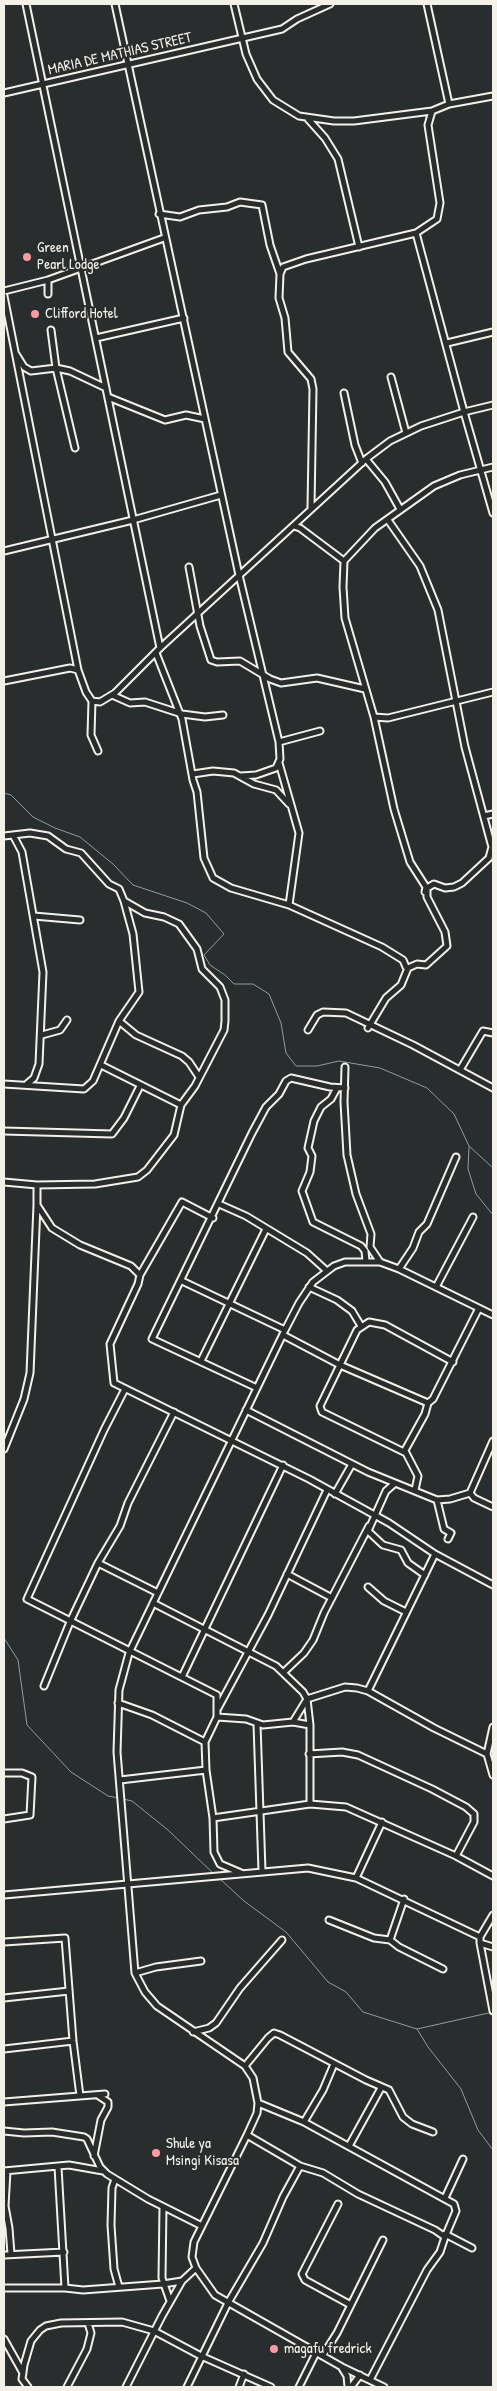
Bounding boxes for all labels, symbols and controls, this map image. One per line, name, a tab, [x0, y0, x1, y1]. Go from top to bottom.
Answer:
street label: MARIA DE MATHIAS STREET	[46, 29, 194, 79]
place label: Green Pearl Lodge	[37, 239, 99, 274]
marker: Green Pearl Lodge	[21, 251, 33, 263]
place label: Clifford Hotel	[45, 305, 118, 323]
marker: Clifford Hotel	[29, 308, 41, 320]
place label: Shule ya Msingi Kisasa	[166, 2135, 239, 2170]
marker: Shule ya Msingi Kisasa	[150, 2147, 162, 2159]
place label: magafu fredrick	[284, 2340, 372, 2358]
marker: magafu fredrick	[268, 2343, 280, 2355]

